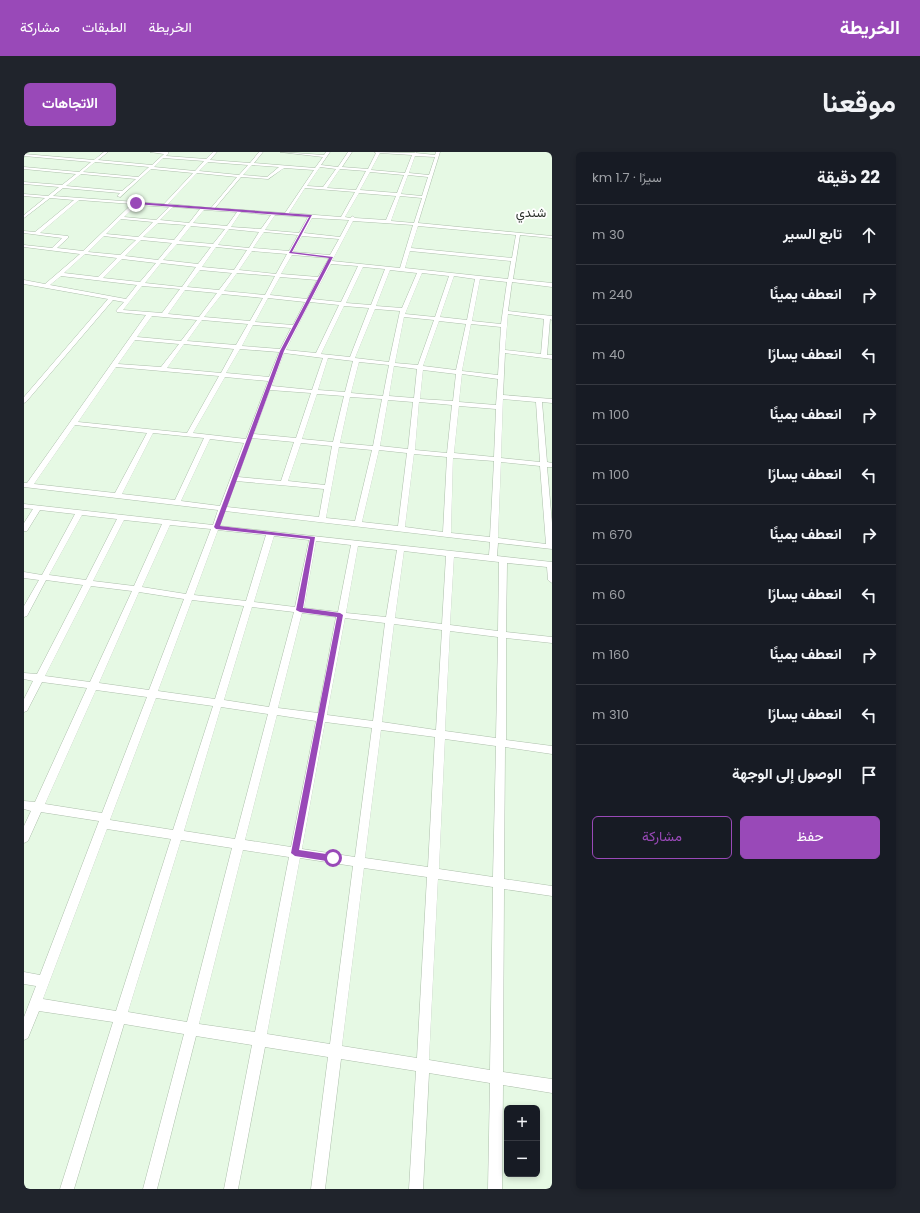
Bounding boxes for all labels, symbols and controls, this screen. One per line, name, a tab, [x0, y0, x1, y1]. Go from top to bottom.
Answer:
text: الخريطة	[840, 14, 900, 41]
text: مشاركة	[20, 17, 60, 37]
text: الطبقات	[82, 17, 126, 37]
text: الخريطة	[148, 17, 192, 37]
button: الاتجاهات	[24, 83, 116, 126]
text: موقعنا	[822, 83, 896, 122]
text: 22 دقيقة	[817, 165, 880, 189]
text: سيرًا · 1.7 km	[592, 168, 662, 187]
route end	[127, 194, 145, 212]
district label: شندي	[516, 203, 546, 223]
text: تابع السير	[783, 223, 842, 244]
icon: ahead	[858, 224, 880, 246]
text: 30 m	[592, 225, 625, 244]
text: انعطف يمينًا	[770, 283, 842, 304]
icon: right	[858, 284, 880, 306]
text: 240 m	[592, 285, 633, 304]
text: انعطف يسارًا	[768, 343, 842, 364]
icon: left	[858, 344, 880, 366]
text: 40 m	[592, 345, 625, 364]
text: انعطف يمينًا	[770, 403, 842, 424]
icon: right	[858, 404, 880, 426]
text: 100 m	[592, 405, 629, 424]
text: انعطف يسارًا	[768, 463, 842, 484]
icon: left	[858, 464, 880, 486]
text: 100 m	[592, 465, 629, 484]
text: انعطف يمينًا	[770, 523, 842, 544]
icon: right	[858, 524, 880, 546]
text: 670 m	[592, 525, 632, 544]
text: انعطف يسارًا	[768, 583, 842, 604]
icon: left	[858, 584, 880, 606]
text: 60 m	[592, 585, 625, 604]
text: انعطف يمينًا	[770, 643, 842, 664]
icon: right	[858, 644, 880, 666]
text: 160 m	[592, 645, 629, 664]
text: انعطف يسارًا	[768, 703, 842, 724]
icon: left	[858, 704, 880, 726]
text: 310 m	[592, 705, 629, 724]
text: الوصول إلى الوجهة	[732, 763, 842, 784]
icon: arrive	[858, 764, 880, 786]
button: مشاركة	[592, 816, 732, 859]
button: حفظ	[740, 816, 880, 859]
route start	[324, 849, 342, 867]
map controls	[504, 1105, 540, 1177]
button: +	[504, 1105, 540, 1141]
button: −	[504, 1141, 540, 1177]

